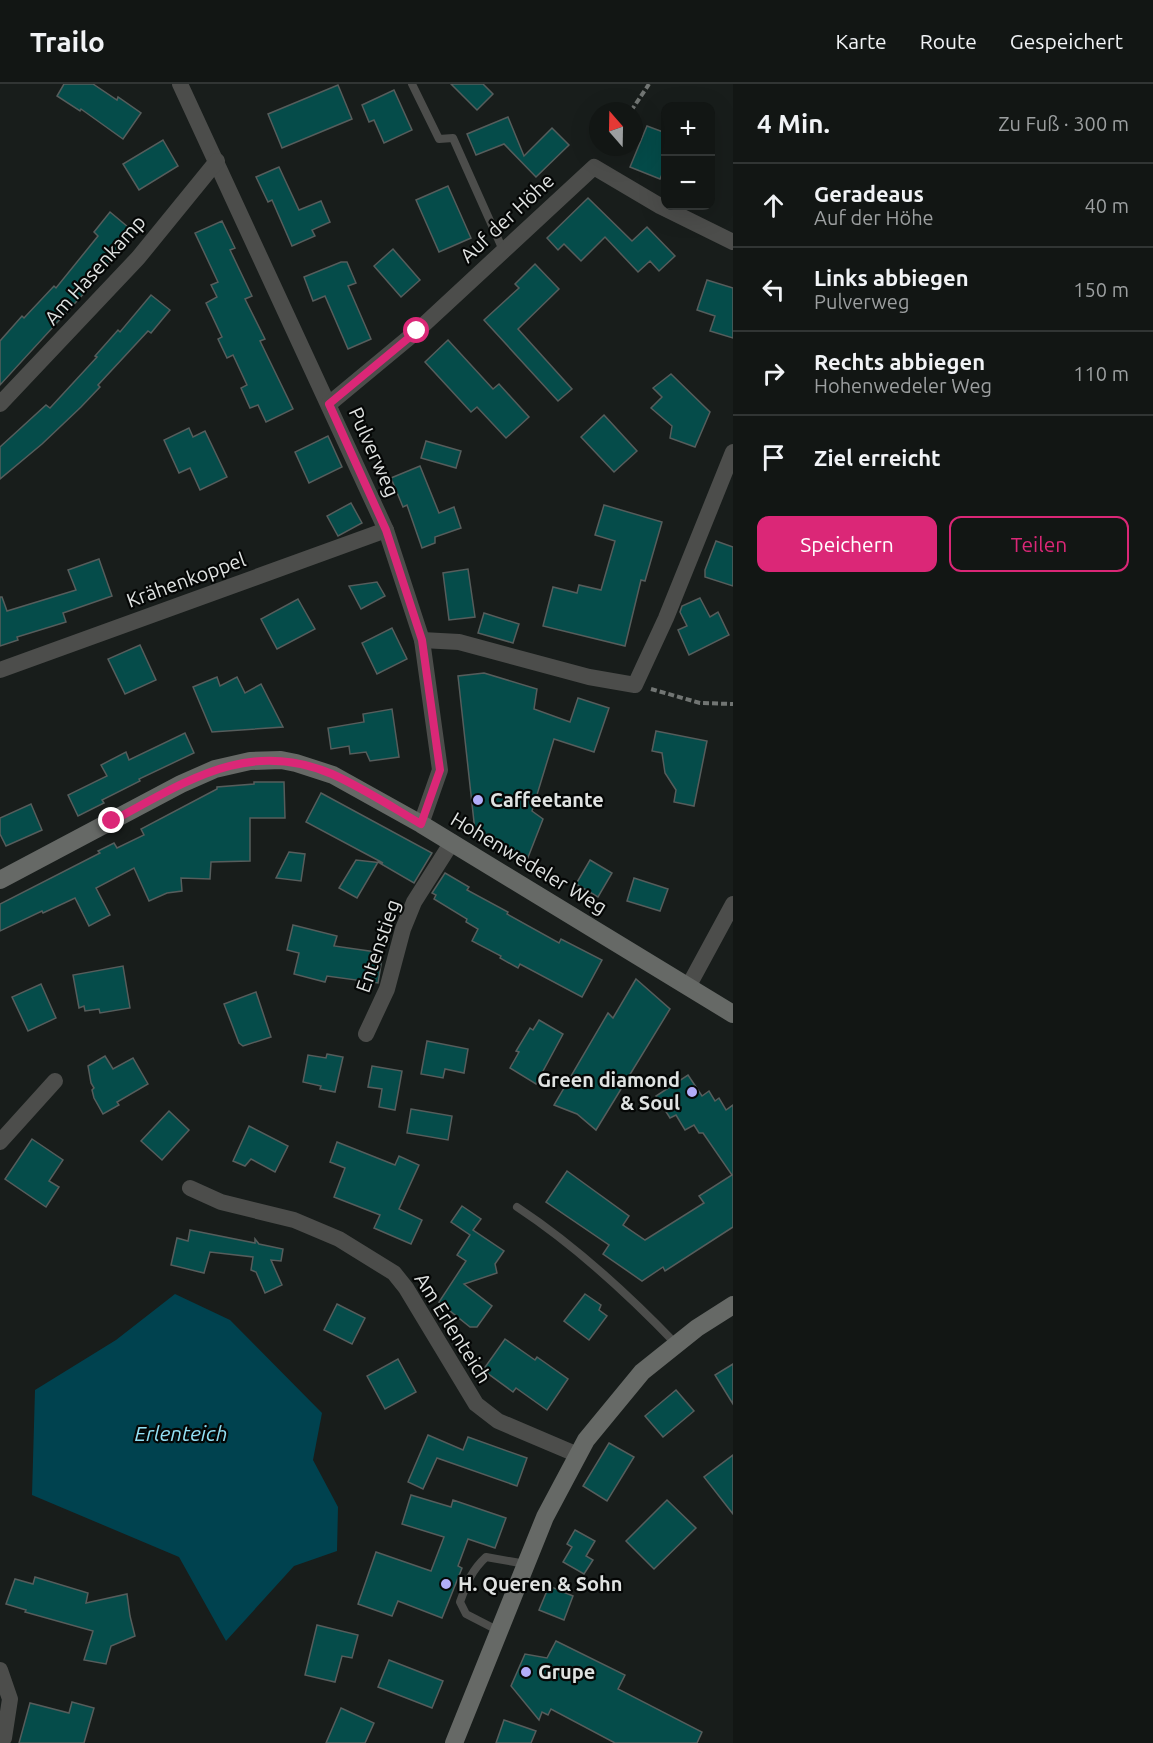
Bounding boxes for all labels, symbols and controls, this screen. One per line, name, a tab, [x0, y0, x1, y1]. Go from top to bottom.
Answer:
text: Trailo	[30, 26, 105, 57]
text: Karte	[835, 29, 887, 53]
text: Route	[920, 29, 977, 53]
text: Gespeichert	[1010, 29, 1123, 53]
north arrow	[589, 102, 643, 156]
map controls	[661, 102, 715, 210]
button: +	[661, 102, 715, 156]
text: 4 Min.	[757, 109, 830, 138]
text: Zu Fuß · 300 m	[998, 112, 1129, 135]
button: −	[661, 156, 715, 210]
street label: Auf der Höhe	[455, 168, 558, 267]
text: Geradeaus	[814, 181, 924, 206]
icon: ahead	[757, 189, 790, 222]
text: 40 m	[1085, 194, 1129, 217]
text: Auf der Höhe	[814, 206, 934, 229]
street label: Am Hasenkamp	[39, 210, 150, 329]
text: Links abbiegen	[814, 265, 969, 290]
icon: left	[757, 273, 790, 306]
text: 150 m	[1073, 278, 1129, 301]
text: Pulverweg	[814, 290, 909, 313]
route start	[403, 317, 429, 343]
text: Rechts abbiegen	[814, 349, 985, 374]
icon: right	[757, 357, 790, 390]
text: 110 m	[1073, 362, 1129, 385]
text: Hohenwedeler Weg	[814, 374, 992, 397]
street label: Pulverweg	[345, 404, 404, 500]
icon: arrive	[757, 441, 790, 474]
text: Ziel erreicht	[814, 445, 941, 470]
button: Speichern	[757, 516, 937, 572]
button: Teilen	[949, 516, 1129, 572]
street label: Krähenkoppel	[123, 547, 248, 612]
place label: Caffeetante	[490, 788, 604, 811]
marker: Caffeetante	[471, 793, 485, 807]
route end	[98, 807, 124, 833]
street label: Hohenwedeler Weg	[447, 807, 611, 918]
street label: Entenstieg	[351, 896, 404, 995]
place label: Green diamond & Soul	[537, 1068, 680, 1114]
marker: Green diamond & Soul	[685, 1085, 699, 1099]
street label: Am Erlenteich	[410, 1268, 497, 1387]
water label: Erlenteich	[135, 1421, 227, 1445]
place label: H. Queren & Sohn	[458, 1572, 623, 1595]
marker: H. Queren & Sohn	[439, 1577, 453, 1591]
place label: Grupe	[538, 1660, 595, 1683]
marker: Grupe	[519, 1665, 533, 1679]

